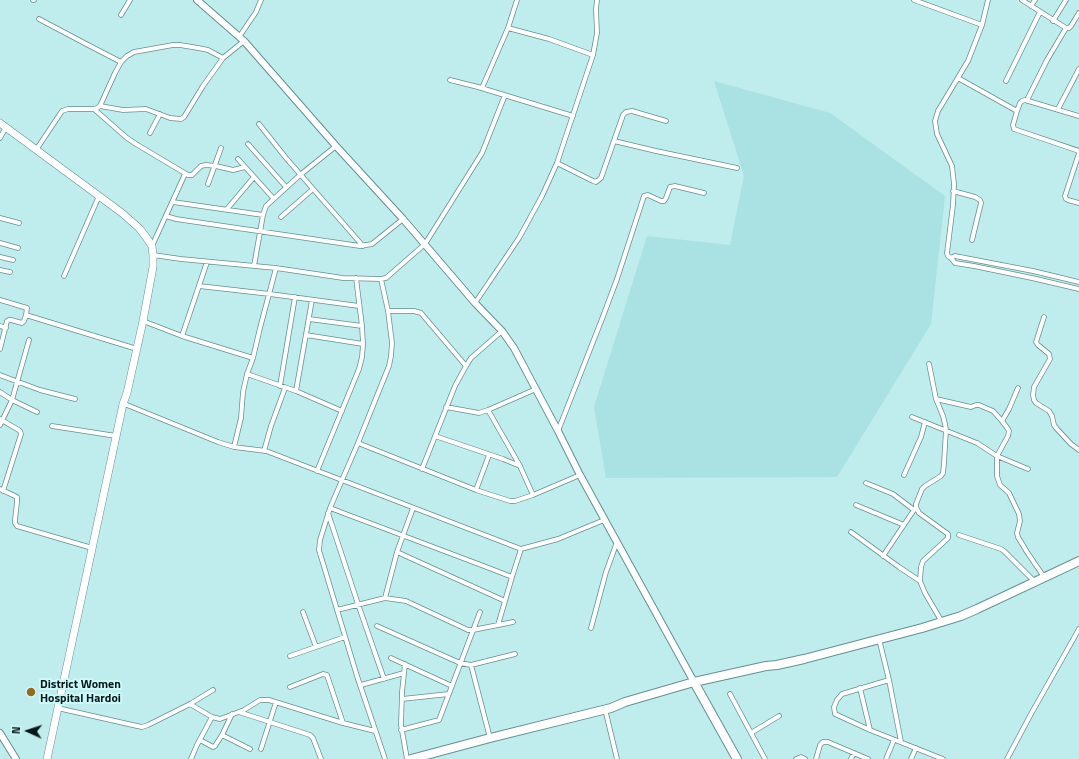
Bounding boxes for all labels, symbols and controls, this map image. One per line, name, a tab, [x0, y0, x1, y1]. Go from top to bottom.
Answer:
place label: District Women Hospital Hardoi	[40, 678, 121, 706]
marker: District Women Hospital Hardoi	[25, 686, 37, 698]
north arrow	[8, 711, 48, 751]
text: N	[8, 726, 24, 735]

